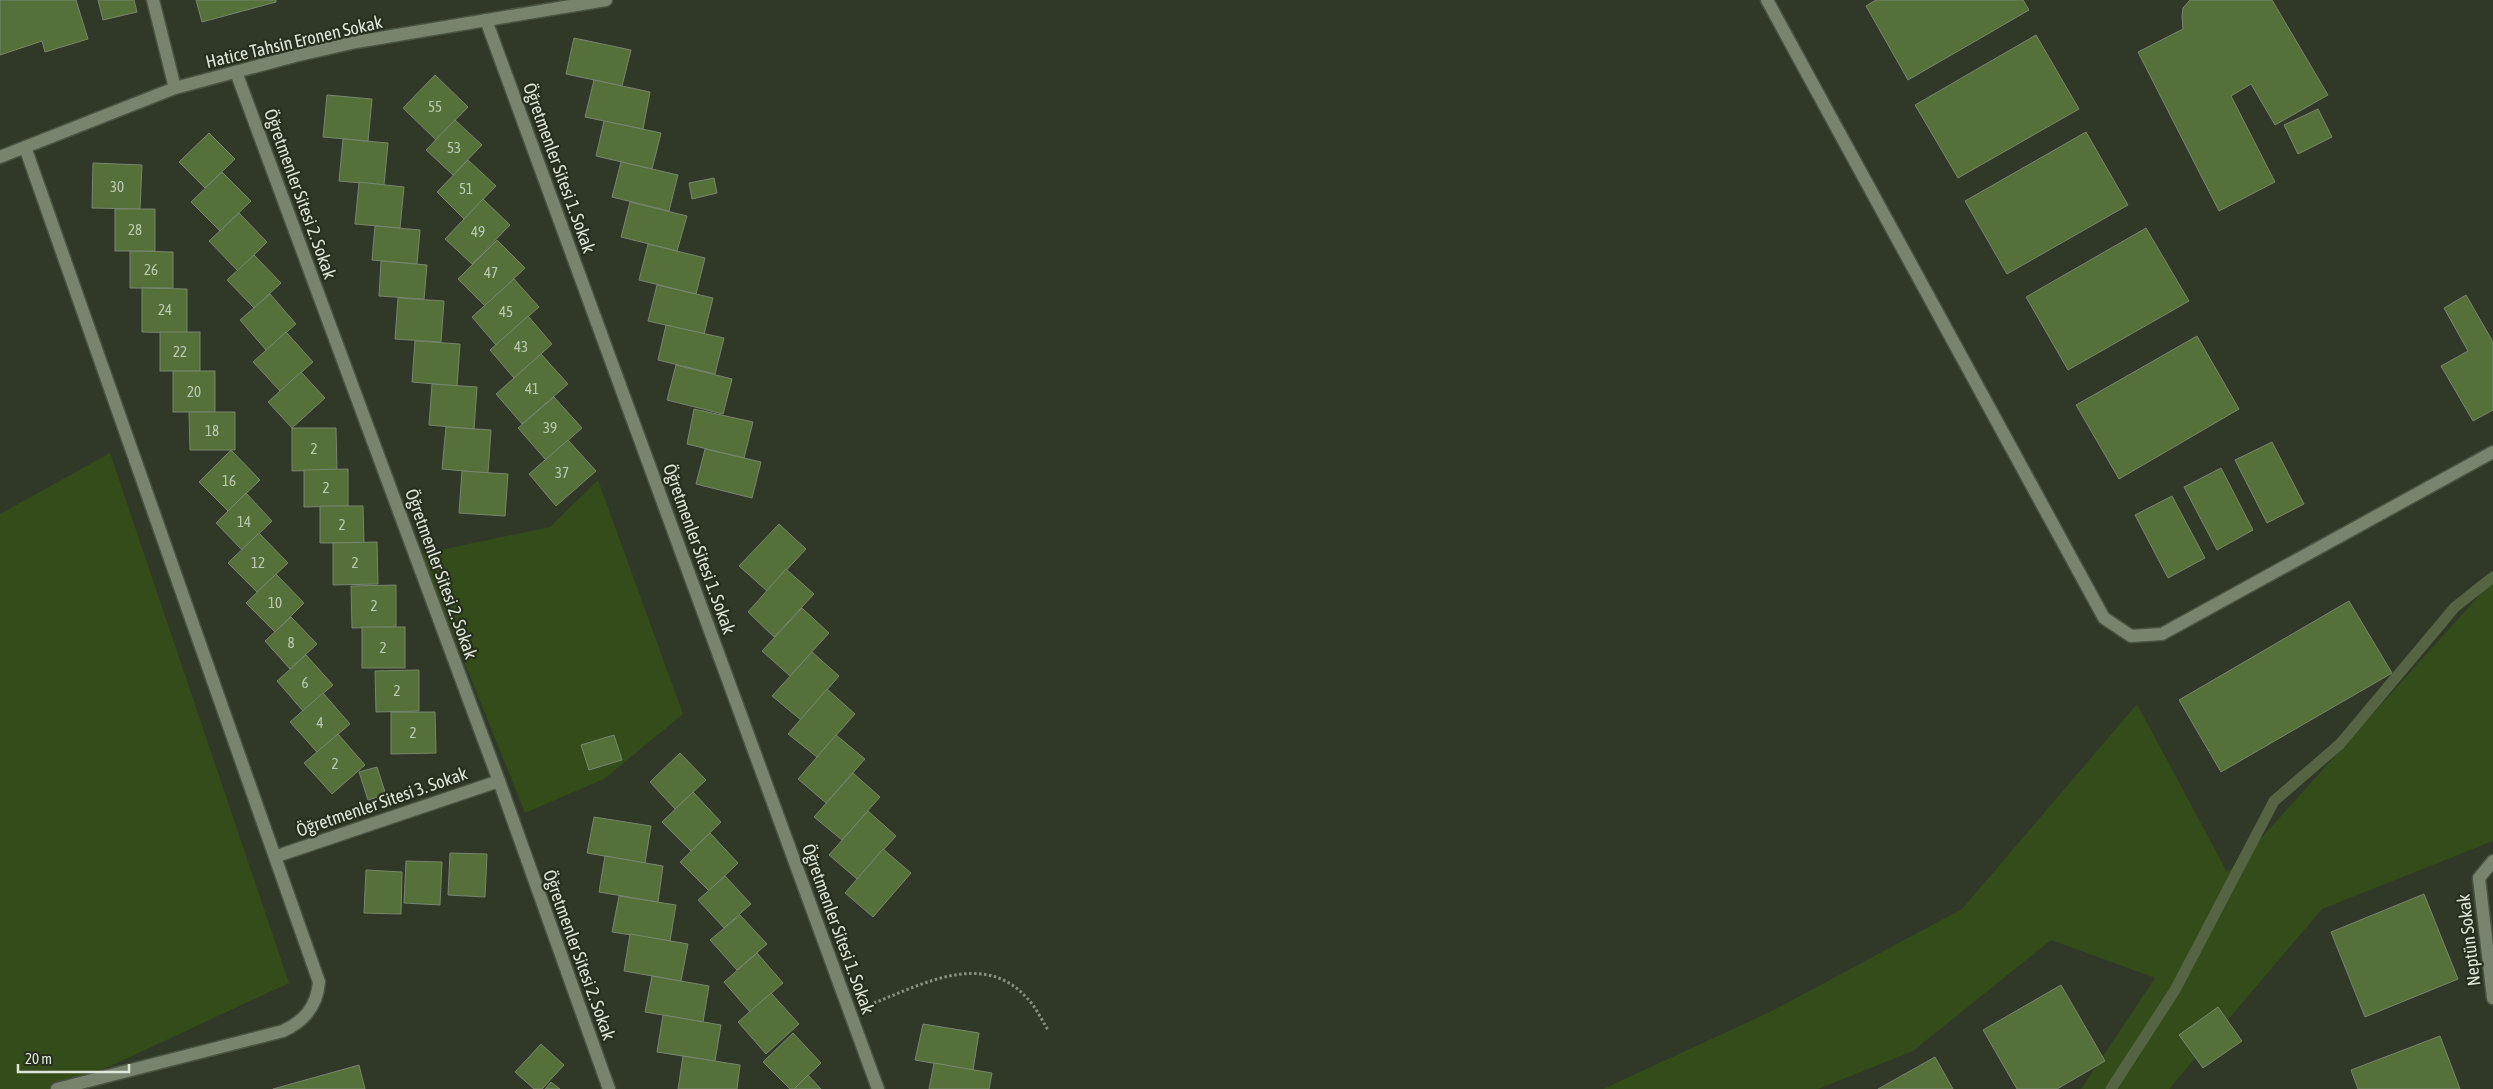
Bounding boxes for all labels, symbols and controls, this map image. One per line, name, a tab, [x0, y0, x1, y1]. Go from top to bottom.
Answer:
street label: Hatice Tahsin Eronen Sokak	[204, 11, 384, 72]
street label: Öğretmenler Sitesi 1. Sokak	[519, 80, 600, 256]
house number: 55	[428, 98, 442, 115]
street label: Öğretmenler Sitesi 2. Sokak	[260, 106, 341, 282]
house number: 53	[447, 139, 461, 156]
house number: 30	[110, 178, 124, 195]
house number: 51	[459, 180, 473, 197]
house number: 28	[128, 221, 142, 238]
house number: 49	[471, 223, 485, 240]
house number: 26	[144, 261, 158, 278]
house number: 47	[484, 264, 498, 281]
house number: 24	[158, 301, 172, 318]
house number: 45	[499, 303, 513, 320]
house number: 43	[514, 338, 528, 355]
house number: 22	[173, 343, 187, 360]
house number: 41	[525, 380, 539, 397]
house number: 20	[187, 383, 201, 400]
house number: 39	[543, 419, 557, 436]
house number: 18	[205, 422, 219, 439]
house number: 2	[310, 440, 318, 457]
street label: Öğretmenler Sitesi 1. Sokak	[659, 461, 740, 637]
house number: 37	[555, 464, 569, 481]
house number: 16	[222, 472, 236, 489]
house number: 2	[322, 479, 330, 496]
street label: Öğretmenler Sitesi 2. Sokak	[401, 486, 482, 662]
house number: 14	[237, 513, 251, 530]
house number: 2	[338, 516, 346, 533]
house number: 12	[251, 554, 265, 571]
house number: 2	[351, 554, 359, 571]
house number: 10	[268, 594, 282, 611]
house number: 2	[370, 597, 378, 614]
house number: 8	[287, 634, 295, 651]
house number: 2	[379, 639, 387, 656]
house number: 6	[301, 674, 309, 691]
house number: 2	[393, 682, 401, 699]
house number: 4	[316, 714, 324, 731]
house number: 2	[409, 724, 417, 741]
house number: 2	[331, 755, 339, 772]
street label: Öğretmenler Sitesi 3. Sokak	[294, 762, 470, 841]
street label: Öğretmenler Sitesi 1. Sokak	[798, 841, 879, 1017]
street label: Öğretmenler Sitesi 2. Sokak	[539, 867, 620, 1043]
street label: Neptün Sokak	[2452, 893, 2485, 987]
scale bar	[18, 1042, 129, 1074]
text: 20 m	[25, 1050, 52, 1067]

